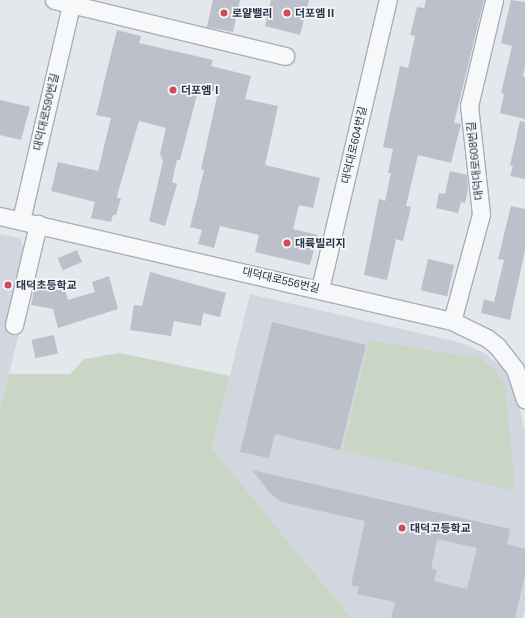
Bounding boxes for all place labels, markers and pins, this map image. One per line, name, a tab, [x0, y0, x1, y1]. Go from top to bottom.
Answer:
place label: 로얄밸리	[232, 6, 272, 20]
place label: 더포엠Ⅱ	[295, 6, 336, 20]
marker: 로얄밸리	[219, 8, 229, 18]
marker: 더포엠Ⅱ	[282, 8, 292, 18]
place label: 더포엠Ⅰ	[181, 83, 222, 97]
marker: 더포엠Ⅰ	[168, 85, 178, 95]
place label: 대륙빌리지	[295, 236, 346, 250]
marker: 대륙빌리지	[282, 238, 292, 248]
place label: 대덕초등학교	[16, 278, 77, 292]
marker: 대덕초등학교	[3, 280, 13, 290]
place label: 대덕고등학교	[410, 521, 471, 535]
marker: 대덕고등학교	[397, 523, 407, 533]

